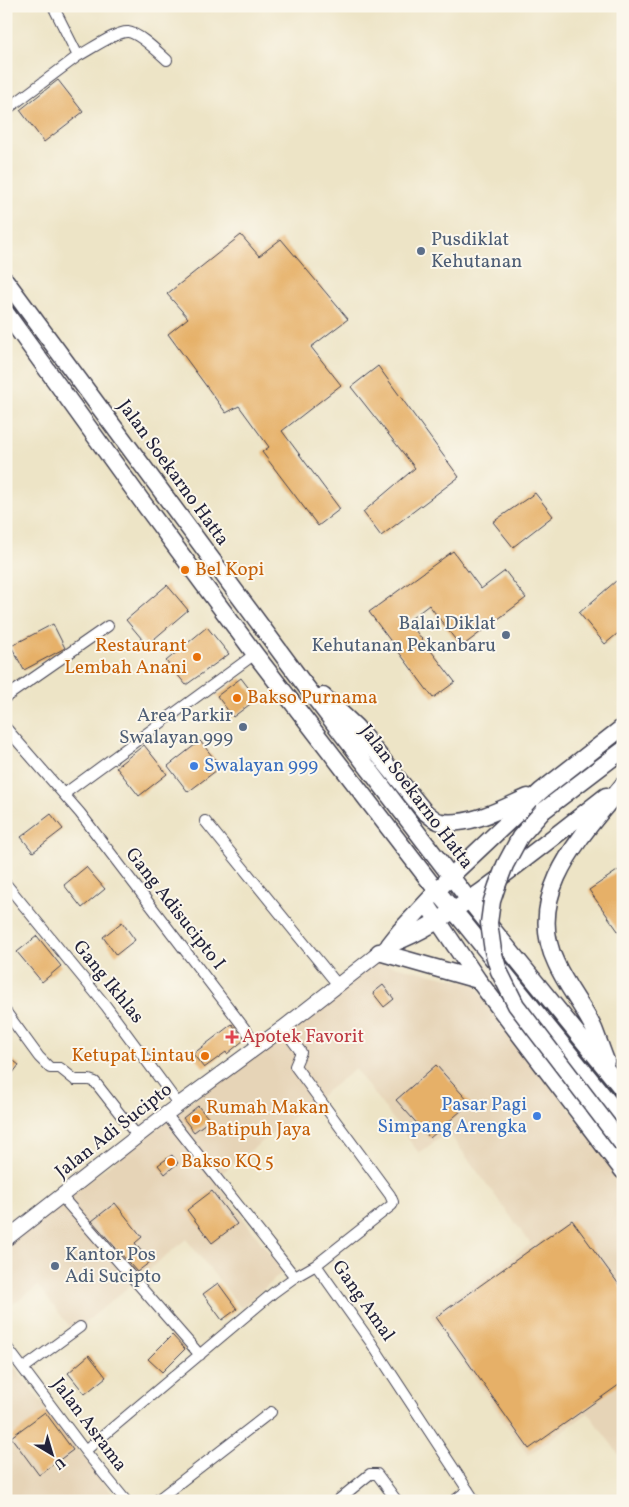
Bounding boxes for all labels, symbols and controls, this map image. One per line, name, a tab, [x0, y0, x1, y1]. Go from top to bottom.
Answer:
place label: Pusdiklat Kehutanan	[431, 227, 522, 275]
marker: Pusdiklat Kehutanan	[415, 245, 427, 257]
street label: Jalan Soekarno Hatta	[111, 395, 235, 551]
place label: Bel Kopi	[195, 557, 264, 583]
marker: Bel Kopi	[179, 564, 191, 576]
place label: Balai Diklat Kehutanan Pekanbaru	[311, 611, 496, 659]
marker: Balai Diklat Kehutanan Pekanbaru	[500, 629, 512, 641]
place label: Restaurant Lembah Anani	[64, 633, 187, 681]
marker: Restaurant Lembah Anani	[191, 651, 203, 663]
place label: Bakso Purnama	[247, 685, 378, 711]
marker: Bakso Purnama	[231, 692, 243, 704]
place label: Area Parkir Swalayan 999	[119, 703, 233, 751]
street label: Jalan Soekarno Hatta	[353, 719, 479, 875]
marker: Area Parkir Swalayan 999	[237, 721, 249, 733]
place label: Swalayan 999	[204, 753, 318, 779]
marker: Swalayan 999	[188, 760, 200, 772]
street label: Gang Adisucipto I	[119, 842, 231, 976]
street label: Gang Ikhlas	[66, 935, 150, 1029]
place label: Apotek Favorit	[242, 1024, 364, 1050]
marker: Apotek Favorit	[226, 1031, 238, 1043]
place label: Ketupat Lintau	[71, 1043, 195, 1069]
marker: Ketupat Lintau	[199, 1050, 211, 1062]
street label: Jalan Adi Sucipto	[50, 1077, 178, 1185]
place label: Pasar Pagi Simpang Arengka	[378, 1092, 527, 1140]
place label: Rumah Makan Batipuh Jaya	[206, 1095, 329, 1143]
marker: Pasar Pagi Simpang Arengka	[531, 1110, 543, 1122]
marker: Rumah Makan Batipuh Jaya	[190, 1113, 202, 1125]
place label: Bakso KQ 5	[181, 1149, 274, 1175]
marker: Bakso KQ 5	[165, 1156, 177, 1168]
place label: Kantor Pos Adi Sucipto	[65, 1242, 161, 1290]
street label: Gang Amal	[326, 1255, 401, 1347]
marker: Kantor Pos Adi Sucipto	[49, 1260, 61, 1272]
street label: Jalan Asrama	[45, 1373, 133, 1477]
north arrow	[28, 1430, 78, 1480]
text: U	[49, 1453, 69, 1474]

